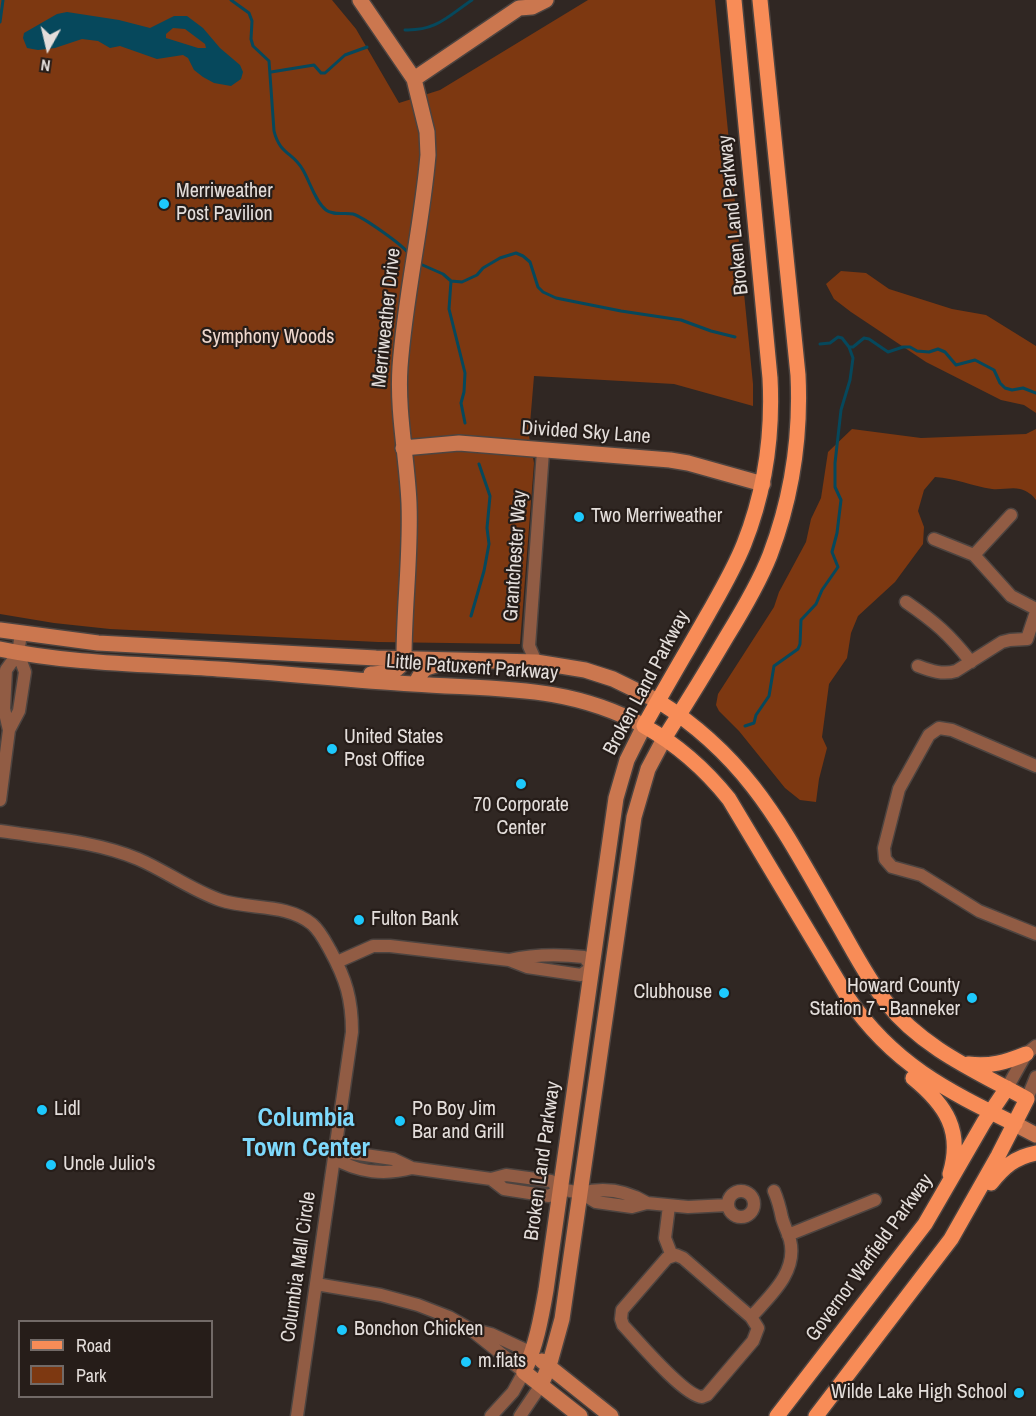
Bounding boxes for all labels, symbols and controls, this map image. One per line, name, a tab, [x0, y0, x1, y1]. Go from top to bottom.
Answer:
north arrow	[18, 18, 78, 78]
text: N	[39, 54, 52, 77]
street label: Broken Land Parkway	[714, 134, 754, 296]
place label: Merriweather Post Pavilion	[176, 180, 273, 227]
marker: Merriweather Post Pavilion	[157, 197, 171, 211]
street label: Merriweather Drive	[368, 247, 406, 389]
park label: Symphony Woods	[202, 326, 334, 350]
street label: Divided Sky Lane	[521, 417, 651, 449]
street label: Grantchester Way	[499, 490, 533, 622]
place label: Two Merriweather	[591, 505, 722, 529]
marker: Two Merriweather	[572, 510, 586, 524]
street label: Broken Land Parkway	[599, 607, 695, 759]
street label: Little Patuxent Parkway	[385, 650, 559, 686]
place label: United States Post Office	[344, 726, 443, 773]
marker: United States Post Office	[325, 742, 339, 756]
marker: 70 Corporate Center	[514, 777, 528, 791]
place label: 70 Corporate Center	[473, 794, 569, 841]
place label: Fulton Bank	[371, 908, 459, 932]
marker: Fulton Bank	[352, 913, 366, 927]
place label: Howard County Station 7 - Banneker	[810, 975, 960, 1022]
place label: Clubhouse	[634, 981, 712, 1005]
marker: Clubhouse	[717, 986, 731, 1000]
marker: Howard County Station 7 - Banneker	[965, 991, 979, 1005]
street label: Broken Land Parkway	[520, 1080, 566, 1242]
place label: Lidl	[54, 1098, 80, 1122]
place label: Po Boy Jim Bar and Grill	[412, 1098, 504, 1145]
marker: Lidl	[35, 1103, 49, 1117]
district label: Columbia Town Center	[242, 1103, 370, 1164]
marker: Po Boy Jim Bar and Grill	[393, 1114, 407, 1128]
place label: Uncle Julio's	[63, 1153, 155, 1177]
marker: Uncle Julio's	[44, 1158, 58, 1172]
street label: Governor Warfield Parkway	[801, 1170, 939, 1346]
street label: Columbia Mall Circle	[277, 1190, 321, 1344]
place label: Bonchon Chicken	[354, 1318, 483, 1342]
legend	[18, 1320, 213, 1398]
marker: Bonchon Chicken	[335, 1323, 349, 1337]
text: Road	[76, 1333, 111, 1358]
place label: m.flats	[478, 1350, 526, 1374]
marker: m.flats	[459, 1355, 473, 1369]
text: Park	[76, 1363, 106, 1388]
place label: Wilde Lake High School	[831, 1381, 1007, 1405]
marker: Wilde Lake High School	[1012, 1386, 1026, 1400]

